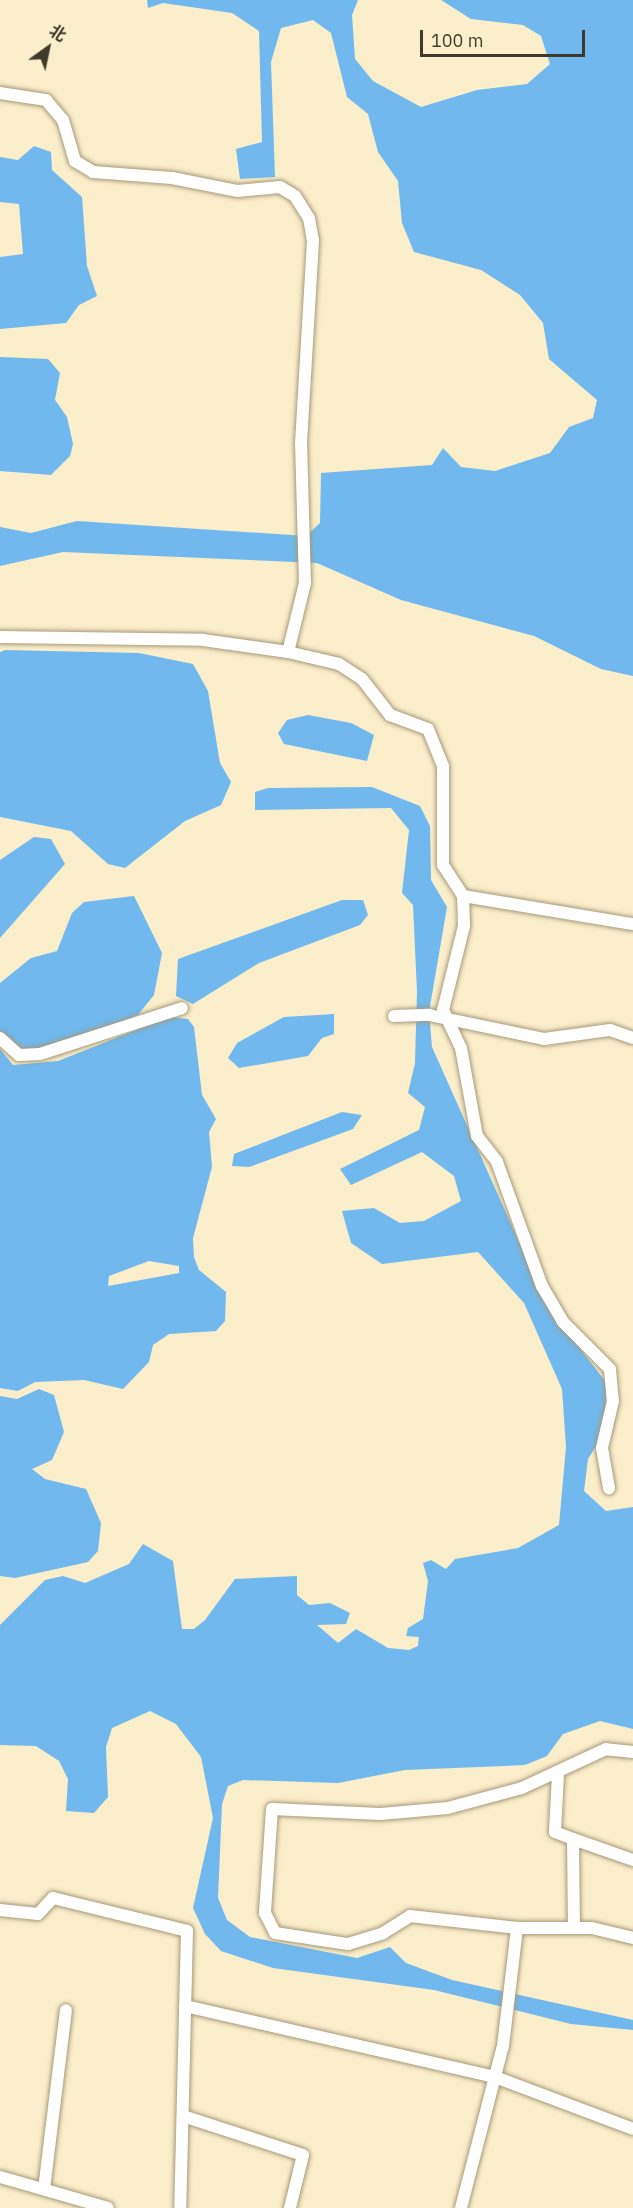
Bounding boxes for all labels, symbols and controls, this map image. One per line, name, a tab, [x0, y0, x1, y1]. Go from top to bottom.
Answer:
north arrow	[18, 18, 78, 78]
scale bar	[423, 18, 588, 56]
text: 北	[46, 20, 70, 46]
text: 100 m	[431, 29, 483, 52]

